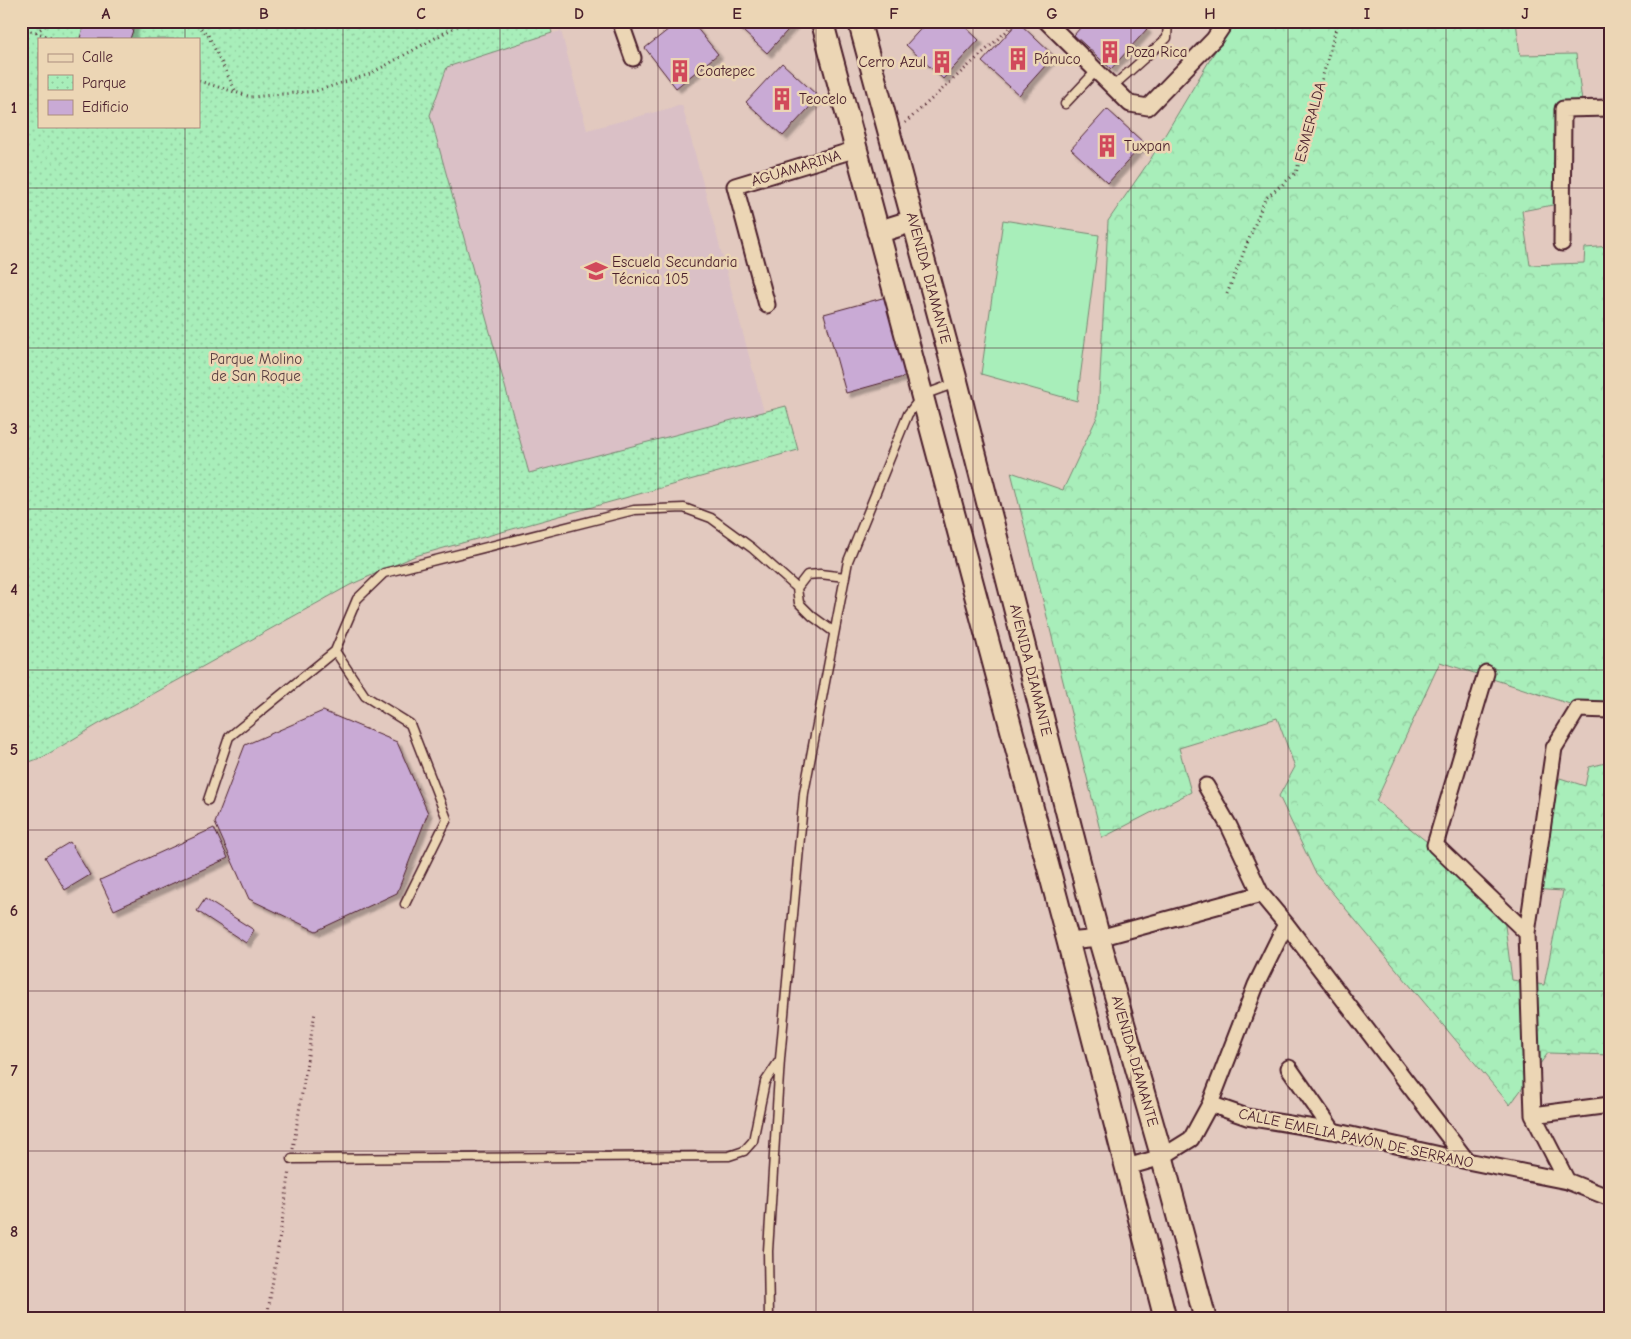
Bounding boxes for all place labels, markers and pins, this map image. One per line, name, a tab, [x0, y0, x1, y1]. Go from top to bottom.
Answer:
building icon: Poza Rica	[1097, 39, 1123, 65]
place label: Poza Rica	[1126, 43, 1188, 61]
building icon: Pánuco	[1005, 46, 1031, 72]
building icon: Cerro Azul	[929, 49, 955, 75]
place label: Pánuco	[1034, 50, 1081, 68]
place label: Cerro Azul	[858, 53, 926, 71]
building icon: Coatepec	[667, 58, 693, 84]
place label: Coatepec	[696, 62, 755, 80]
building icon: Teocelo	[769, 86, 795, 112]
place label: Teocelo	[799, 90, 847, 108]
building icon: Tuxpan	[1094, 133, 1120, 159]
place label: Tuxpan	[1124, 137, 1171, 155]
place label: Escuela Secundaria Técnica 105	[612, 253, 737, 288]
school or university icon: Escuela Secundaria Técnica 105	[583, 258, 609, 284]

